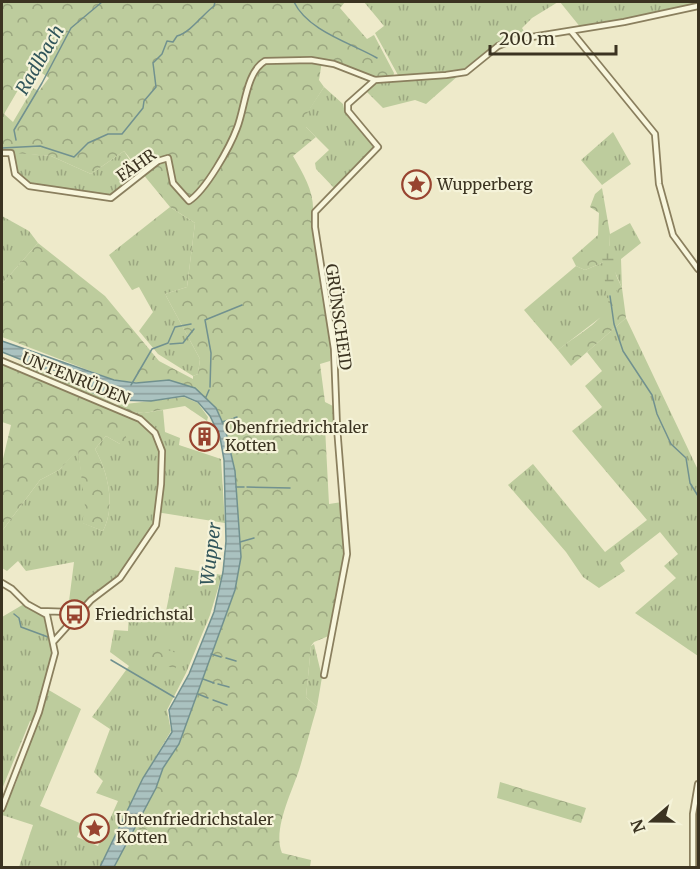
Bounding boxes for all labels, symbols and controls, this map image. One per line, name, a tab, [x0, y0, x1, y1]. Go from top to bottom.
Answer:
scale bar	[490, 18, 616, 56]
water label: Radlbach	[10, 21, 69, 99]
text: 200 m	[499, 27, 555, 50]
street label: FÄHR	[112, 144, 160, 186]
place icon: Wupperberg	[400, 168, 432, 200]
place label: Wupperberg	[436, 174, 533, 194]
street label: GRÜNSCHEID	[322, 263, 356, 371]
street label: UNTENRÜDEN	[19, 347, 134, 409]
place label: Obenfriedrichtaler Kotten	[225, 417, 368, 455]
building icon: Obenfriedrichtaler Kotten	[188, 420, 220, 452]
water label: Wupper	[195, 520, 226, 587]
bus stop icon: Friedrichstal	[58, 598, 90, 630]
place label: Friedrichstal	[95, 604, 194, 624]
north arrow	[622, 791, 682, 851]
place label: Untenfriedrichstaler Kotten	[116, 809, 274, 847]
place icon: Untenfriedrichstaler Kotten	[79, 812, 111, 844]
text: N	[626, 816, 649, 835]

